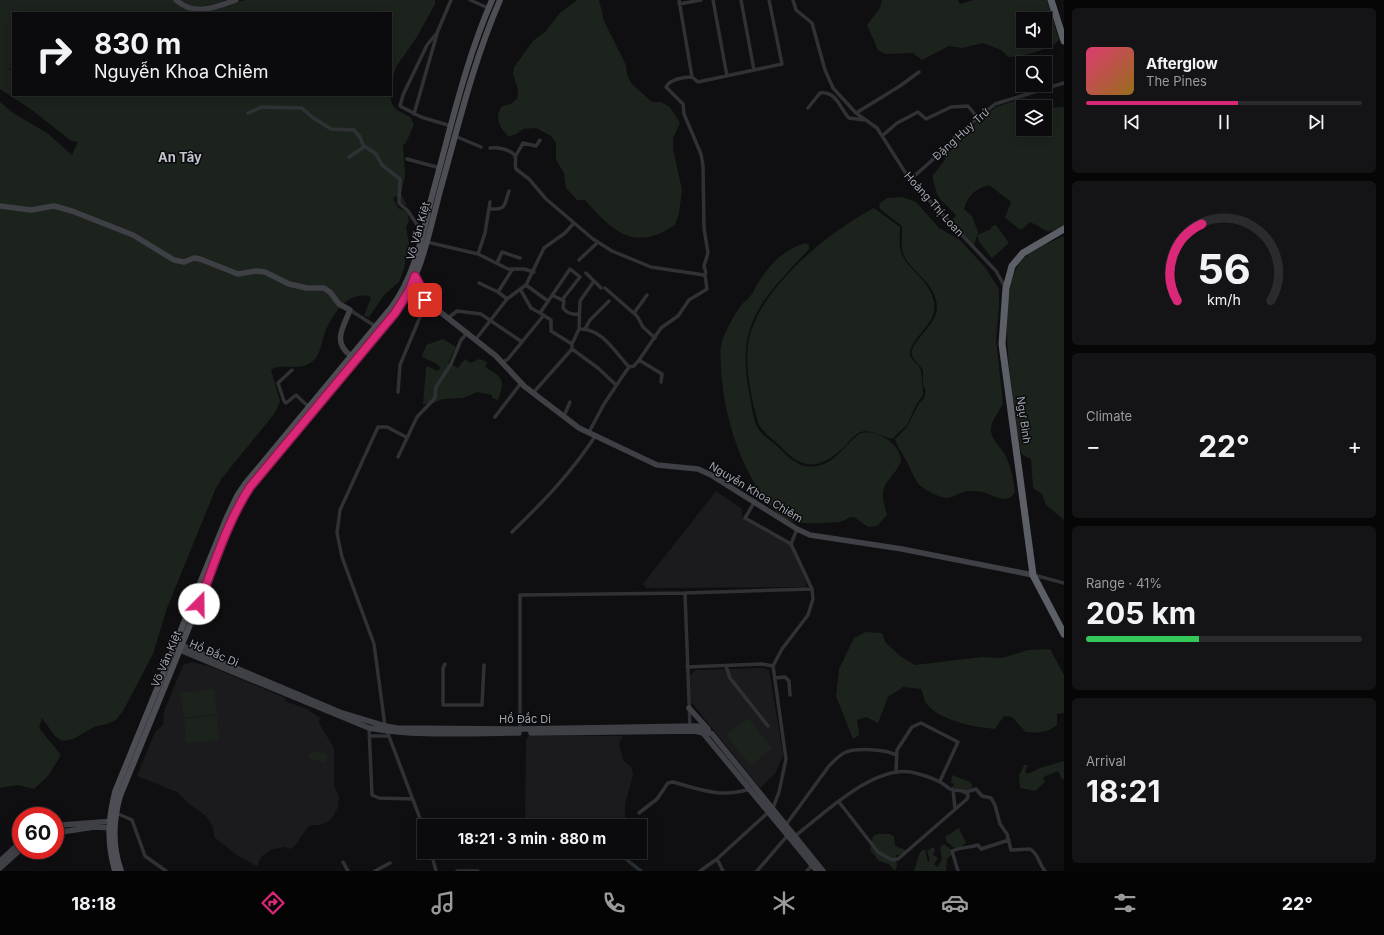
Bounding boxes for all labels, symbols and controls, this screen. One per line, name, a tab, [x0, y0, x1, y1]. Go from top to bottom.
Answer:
map controls	[1016, 12, 1052, 136]
button: sound	[1016, 12, 1052, 48]
text: 830 m	[94, 27, 181, 61]
icon: right	[28, 28, 80, 80]
text: Afterglow	[1146, 54, 1218, 73]
button: search	[1016, 56, 1052, 92]
text: Nguyễn Khoa Chiêm	[94, 61, 269, 82]
text: The Pines	[1146, 73, 1207, 89]
button: layers	[1016, 100, 1052, 136]
street label: Đặng Huy Trứ	[930, 105, 993, 163]
icon: previous	[1121, 111, 1143, 133]
icon: pause	[1213, 111, 1235, 133]
icon: next	[1305, 111, 1327, 133]
district label: An Tây	[158, 149, 202, 165]
street label: Hoàng Thị Loan	[901, 169, 967, 239]
street label: Võ Văn Kiệt	[403, 200, 433, 262]
text: 56	[1197, 244, 1251, 294]
pin	[408, 283, 442, 317]
icon: arrive	[414, 289, 436, 311]
text: km/h	[1207, 290, 1241, 307]
street label: Ngự Bình	[1014, 395, 1034, 445]
text: Climate	[1086, 408, 1132, 424]
text: 22°	[1198, 428, 1250, 464]
text: −	[1086, 433, 1101, 459]
text: +	[1347, 433, 1362, 459]
street label: Nguyễn Khoa Chiêm	[707, 458, 806, 525]
text: Range · 41%	[1086, 575, 1162, 591]
position arrow	[178, 583, 220, 625]
text: 205 km	[1086, 595, 1196, 631]
street label: Võ Văn Kiệt	[148, 628, 184, 689]
street label: Hồ Đắc Di	[187, 636, 241, 670]
street label: Hồ Đắc Di	[499, 712, 551, 726]
text: Arrival	[1086, 753, 1126, 769]
text: 18:21	[1086, 773, 1160, 809]
speed limit sign: 60	[12, 807, 64, 859]
text: 18:21 · 3 min · 880 m	[458, 829, 606, 848]
icon: directions	[259, 889, 287, 917]
icon: music	[429, 889, 457, 917]
icon: phone	[600, 889, 628, 917]
icon: climate	[770, 889, 798, 917]
icon: car	[941, 889, 969, 917]
icon: filters	[1111, 889, 1139, 917]
text: 18:18	[71, 893, 116, 914]
text: 22°	[1282, 893, 1313, 914]

